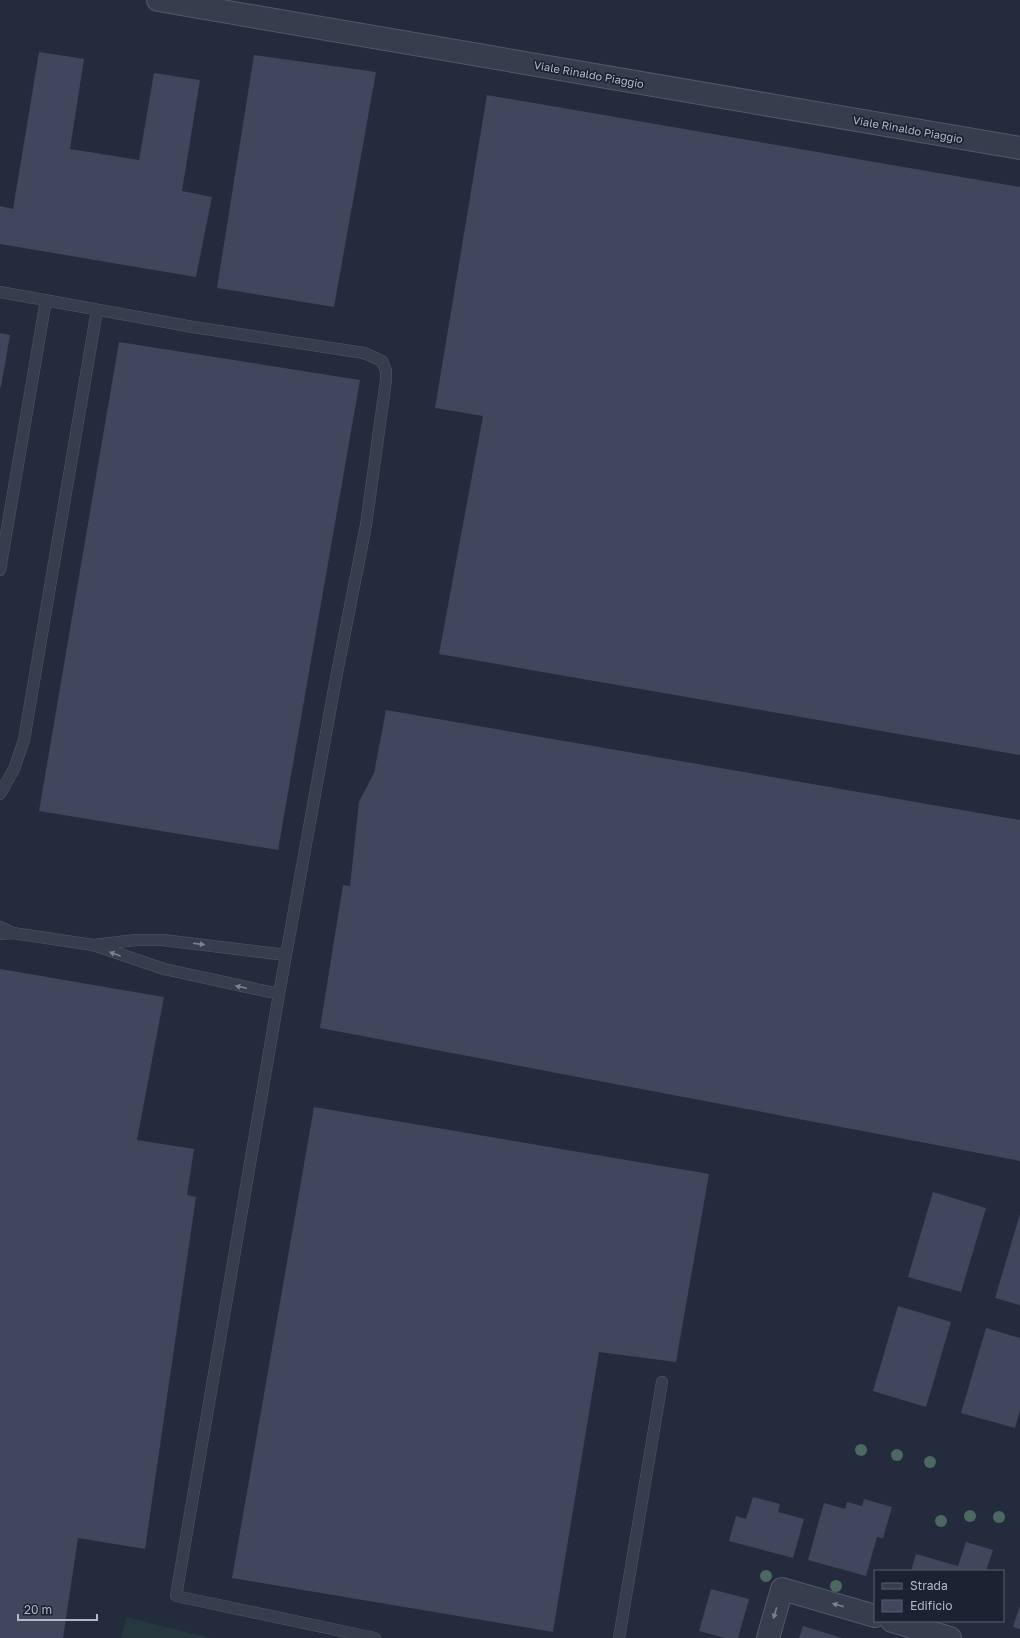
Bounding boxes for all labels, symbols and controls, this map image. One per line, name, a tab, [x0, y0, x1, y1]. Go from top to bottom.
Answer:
street label: Viale Rinaldo Piaggio	[533, 58, 645, 90]
street label: Viale Rinaldo Piaggio	[852, 113, 964, 145]
one-way arrow	[193, 941, 205, 948]
one-way arrow	[109, 950, 121, 956]
one-way arrow	[235, 983, 247, 989]
legend	[874, 1570, 1004, 1622]
text: Strada	[910, 1578, 948, 1593]
scale bar	[18, 1596, 97, 1622]
text: Edificio	[910, 1598, 952, 1613]
text: 20 m	[24, 1602, 52, 1617]
one-way arrow	[831, 1602, 843, 1608]
one-way arrow	[772, 1608, 778, 1620]

